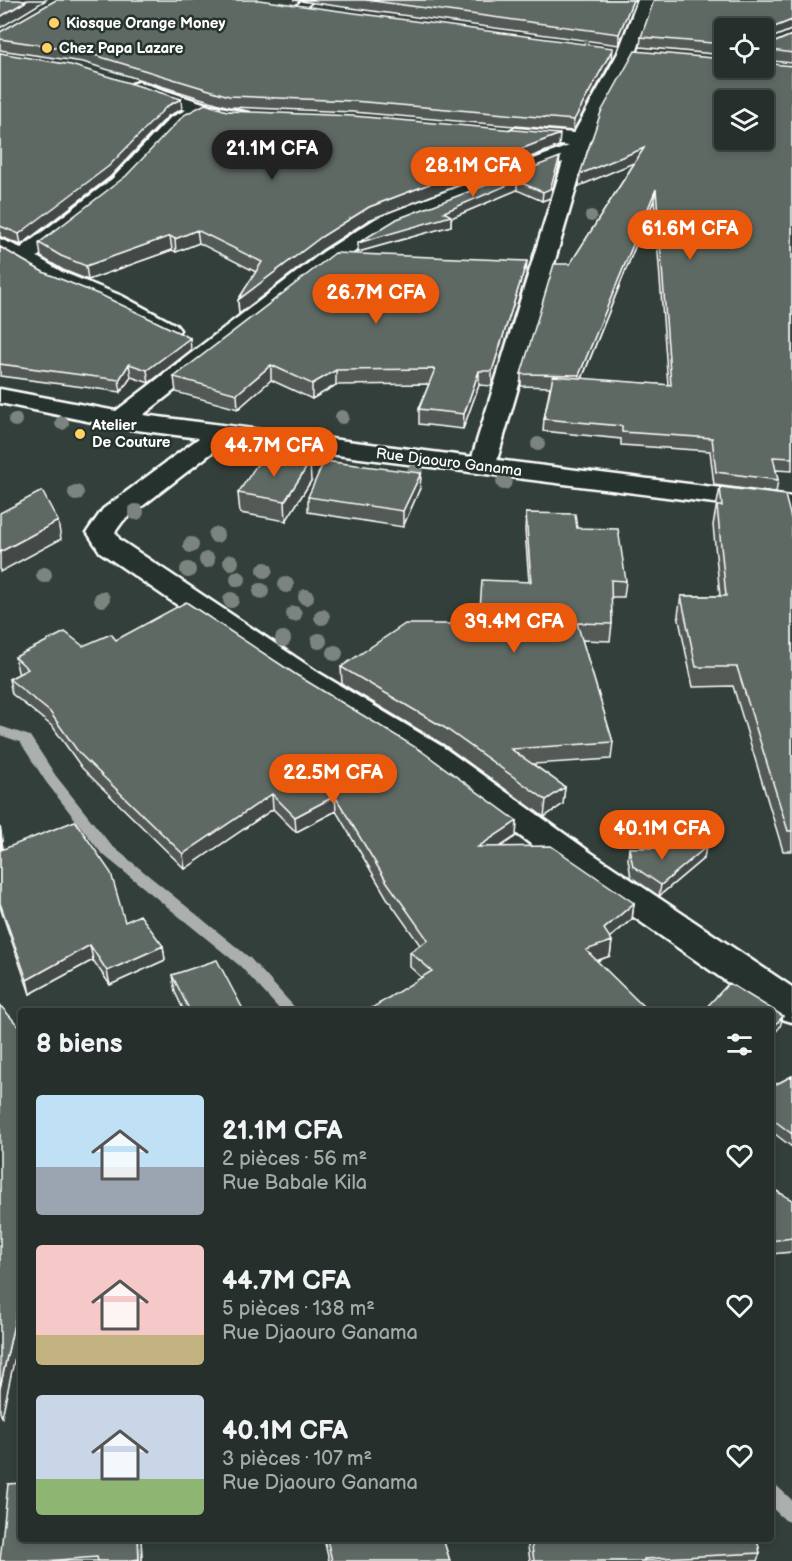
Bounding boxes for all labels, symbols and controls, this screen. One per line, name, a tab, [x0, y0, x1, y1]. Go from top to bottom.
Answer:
place label: Kiosque Orange Money	[66, 14, 225, 33]
marker: Kiosque Orange Money	[47, 16, 61, 30]
map controls	[714, 18, 774, 150]
button: locate	[714, 18, 774, 78]
place label: Chez Papa Lazare	[59, 39, 184, 58]
marker: Chez Papa Lazare	[40, 41, 54, 55]
button: layers	[714, 90, 774, 150]
pin: 21.1M CFA	[203, 130, 341, 181]
text: 21.1M CFA	[226, 137, 318, 161]
pin: 28.1M CFA	[404, 147, 542, 198]
text: 28.1M CFA	[425, 154, 521, 178]
pin: 61.6M CFA	[621, 210, 759, 261]
text: 61.6M CFA	[642, 217, 738, 241]
pin: 26.7M CFA	[307, 274, 445, 325]
text: 26.7M CFA	[326, 281, 426, 305]
place label: Atelier De Couture	[91, 416, 171, 452]
marker: Atelier De Couture	[73, 427, 87, 441]
pin: 44.7M CFA	[205, 427, 343, 478]
text: 44.7M CFA	[225, 434, 323, 458]
street label: Rue Djaouro Ganama	[375, 444, 523, 481]
pin: 39.4M CFA	[445, 603, 583, 654]
text: 39.4M CFA	[464, 610, 564, 634]
pin: 22.5M CFA	[264, 754, 402, 805]
text: 22.5M CFA	[283, 761, 383, 785]
pin: 40.1M CFA	[593, 810, 731, 861]
text: 40.1M CFA	[614, 817, 710, 841]
icon: filters	[723, 1028, 756, 1061]
text: 8 biens	[36, 1029, 123, 1060]
text: 21.1M CFA	[222, 1116, 342, 1147]
icon: home	[84, 1119, 156, 1191]
icon: heart	[723, 1139, 756, 1172]
text: 2 pièces · 56 m²	[222, 1147, 367, 1171]
text: Rue Babale Kila	[222, 1171, 367, 1195]
text: 44.7M CFA	[222, 1266, 351, 1297]
icon: home	[84, 1269, 156, 1341]
icon: heart	[723, 1289, 756, 1322]
text: 5 pièces · 138 m²	[222, 1297, 375, 1321]
text: Rue Djaouro Ganama	[222, 1321, 418, 1345]
text: 40.1M CFA	[222, 1416, 348, 1447]
icon: home	[84, 1419, 156, 1491]
icon: heart	[723, 1439, 756, 1472]
text: 3 pièces · 107 m²	[222, 1447, 372, 1471]
text: Rue Djaouro Ganama	[222, 1471, 418, 1495]

